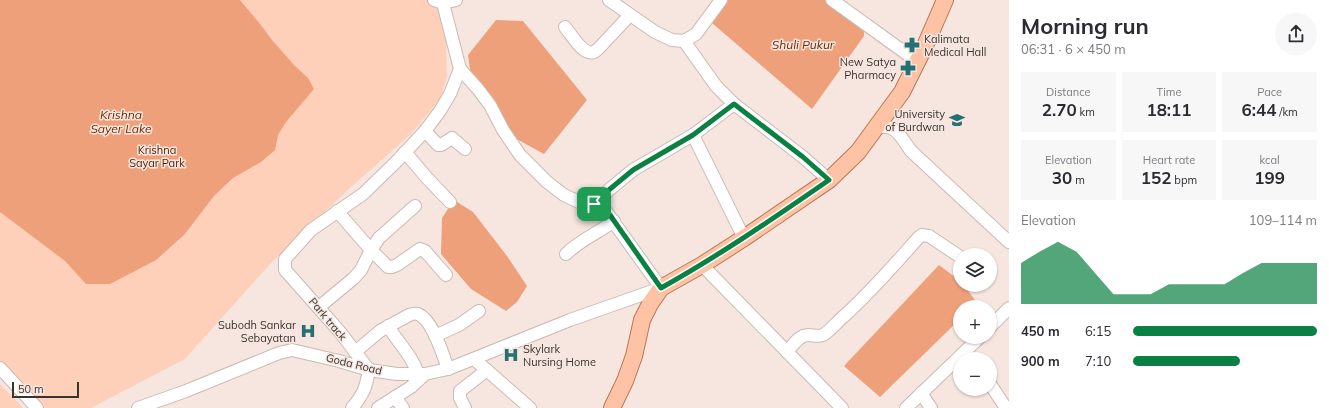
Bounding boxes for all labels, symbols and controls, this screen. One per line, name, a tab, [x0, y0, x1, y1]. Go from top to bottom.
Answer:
text: Morning run	[1021, 12, 1149, 40]
button: share	[1275, 13, 1317, 55]
place label: Kalimata Medical Hall	[924, 32, 986, 59]
pharmacy icon: Kalimata Medical Hall	[903, 36, 921, 54]
water label: Shuli Pukur	[772, 37, 835, 52]
text: 06:31 · 6 × 450 m	[1021, 41, 1126, 57]
place label: New Satya Pharmacy	[840, 55, 896, 82]
pharmacy icon: New Satya Pharmacy	[899, 59, 917, 77]
text: Distance	[1046, 85, 1091, 99]
text: Time	[1157, 85, 1181, 99]
text: Pace	[1257, 85, 1282, 99]
text: 2.70	[1042, 99, 1077, 120]
text: 18:11	[1146, 99, 1192, 120]
text: 6:44	[1242, 99, 1276, 120]
text: km	[1077, 105, 1095, 119]
text: /km	[1276, 105, 1298, 119]
water label: Krishna Sayer Lake	[90, 107, 152, 136]
place label: University of Burdwan	[885, 107, 945, 134]
school or university icon: University of Burdwan	[948, 111, 966, 129]
park label: Krishna Sayar Park	[129, 143, 185, 170]
text: Elevation	[1045, 153, 1092, 167]
text: Heart rate	[1143, 153, 1195, 167]
text: kcal	[1260, 153, 1280, 167]
text: 30	[1052, 167, 1072, 188]
text: 152	[1141, 167, 1171, 188]
text: 199	[1254, 167, 1285, 188]
text: m	[1072, 173, 1085, 187]
text: bpm	[1171, 173, 1197, 187]
pin	[577, 187, 611, 221]
icon: arrive	[583, 193, 605, 215]
text: Elevation	[1021, 212, 1076, 228]
text: 109–114 m	[1249, 212, 1317, 228]
map controls	[953, 248, 997, 396]
button: layers	[953, 248, 997, 292]
street label: Park track	[306, 295, 350, 343]
button: +	[953, 300, 997, 344]
place label: Subodh Sankar Sebayatan	[218, 318, 296, 345]
hospital icon: Subodh Sankar Sebayatan	[299, 322, 317, 340]
text: 450 m	[1021, 323, 1060, 339]
text: 6:15	[1085, 323, 1111, 339]
place label: Skylark Nursing Home	[523, 342, 596, 369]
hospital icon: Skylark Nursing Home	[502, 346, 520, 364]
street label: Goda Road	[324, 350, 384, 378]
button: −	[953, 352, 997, 396]
text: 900 m	[1021, 353, 1060, 369]
text: 7:10	[1085, 353, 1111, 369]
scale bar	[12, 380, 79, 399]
text: 50 m	[18, 382, 44, 396]

